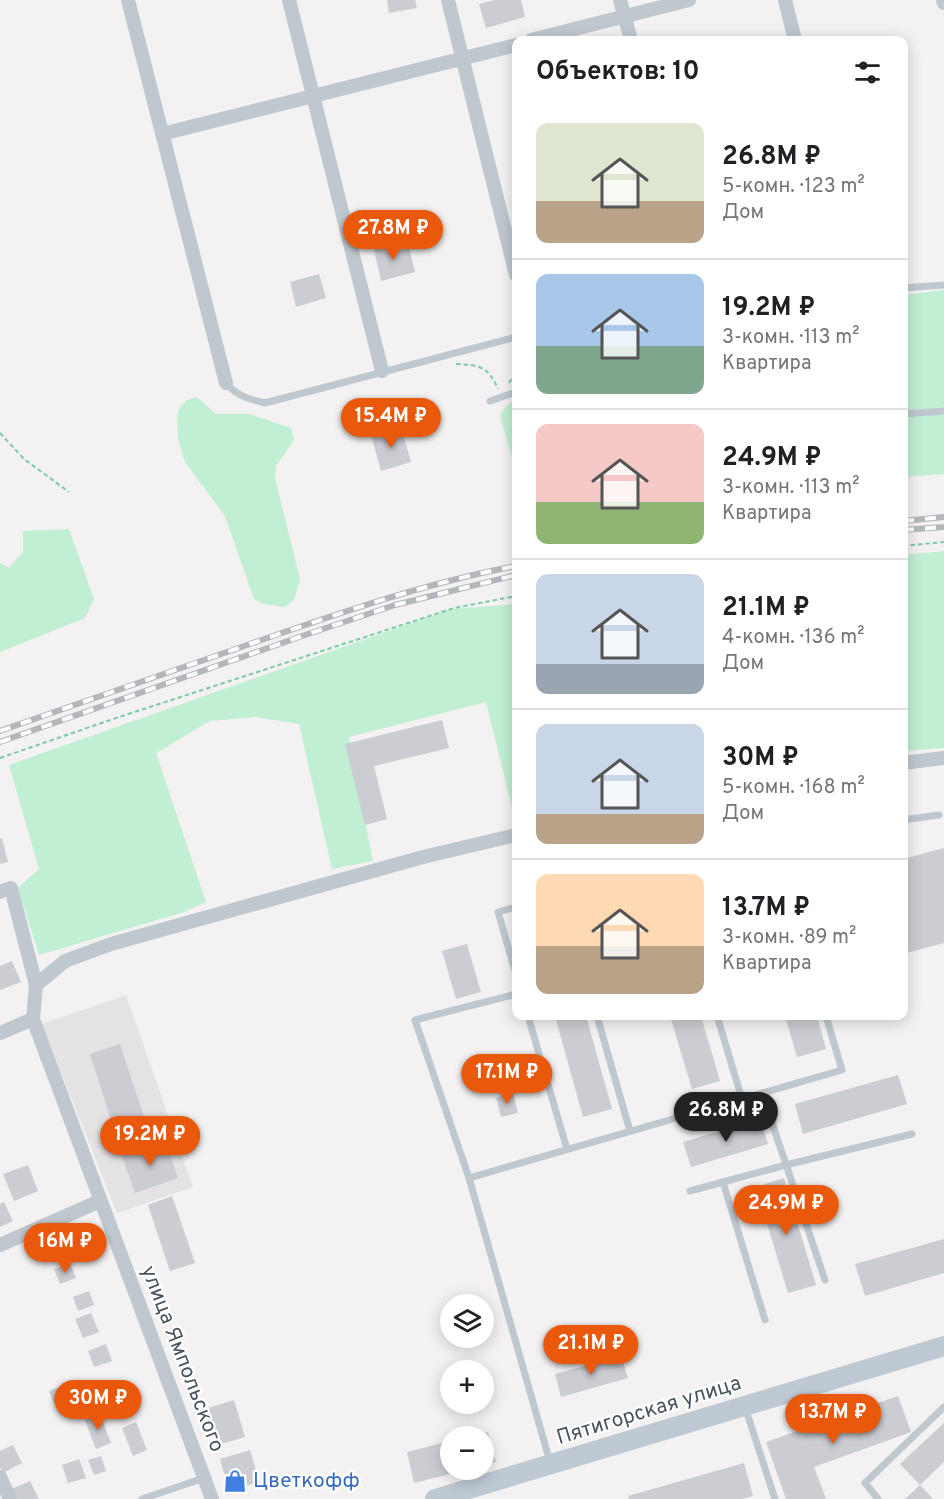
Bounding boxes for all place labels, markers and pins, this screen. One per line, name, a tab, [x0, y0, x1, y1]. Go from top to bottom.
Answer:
pin: 27.8M ₽	[338, 210, 448, 261]
pin: 15.4M ₽	[336, 398, 446, 449]
pin: 17.1M ₽	[452, 1054, 562, 1105]
pin: 26.8M ₽	[671, 1092, 781, 1143]
pin: 19.2M ₽	[95, 1116, 205, 1167]
pin: 24.9M ₽	[731, 1185, 841, 1236]
pin: 16M ₽	[23, 1223, 107, 1274]
pin: 21.1M ₽	[536, 1325, 646, 1376]
pin: 30M ₽	[56, 1380, 140, 1431]
pin: 13.7M ₽	[778, 1394, 888, 1445]
shop icon: Цветкофф	[222, 1468, 248, 1494]
place label: Цветкофф	[253, 1468, 360, 1495]

